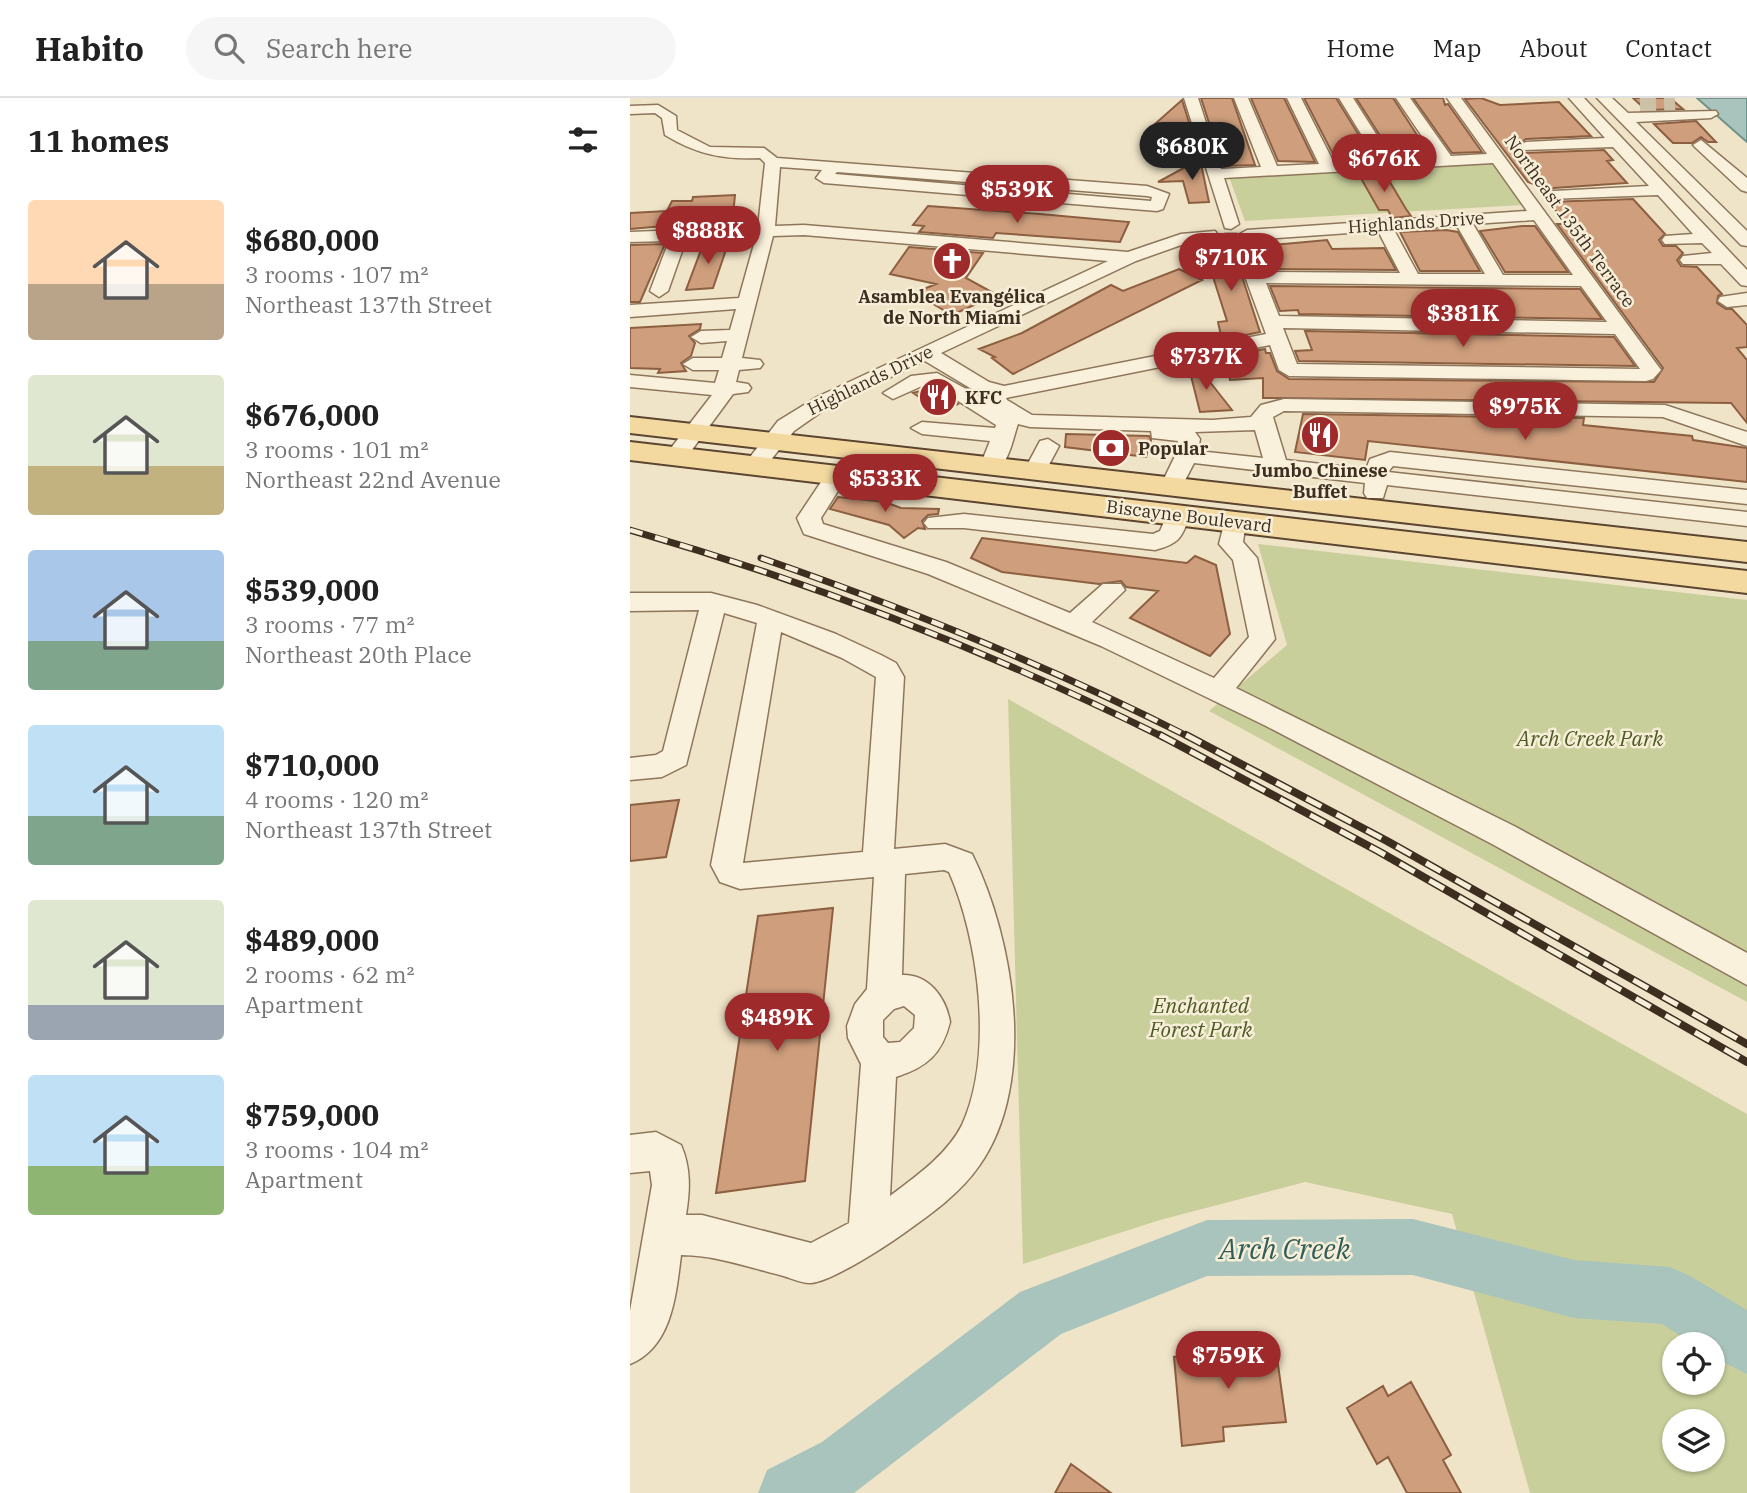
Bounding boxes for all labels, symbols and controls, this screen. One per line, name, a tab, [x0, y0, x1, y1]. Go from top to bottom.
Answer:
search box	[186, 17, 676, 80]
text: Habito	[35, 27, 144, 70]
icon: search	[210, 29, 248, 67]
text: Search here	[266, 31, 412, 65]
text: Home	[1327, 32, 1395, 64]
text: Map	[1433, 32, 1481, 64]
text: About	[1519, 32, 1587, 64]
text: Contact	[1625, 32, 1712, 64]
text: 11 homes	[28, 121, 169, 160]
icon: filters	[564, 121, 602, 159]
pin: $680K	[1143, 122, 1241, 182]
text: $680K	[1156, 130, 1228, 160]
street label: Northeast 135th Terrace	[1500, 130, 1640, 312]
pin: $676K	[1335, 134, 1433, 194]
text: $676K	[1348, 142, 1420, 172]
pin: $539K	[968, 166, 1066, 225]
text: $539K	[981, 173, 1053, 203]
pin: $888K	[659, 206, 757, 266]
street label: Highlands Drive	[1347, 206, 1485, 238]
text: $888K	[672, 214, 744, 244]
text: $680,000	[245, 220, 379, 259]
icon: home	[84, 228, 168, 312]
pin: $710K	[1182, 234, 1280, 293]
church icon: Asamblea Evangélica de North Miami	[931, 240, 973, 282]
text: $710K	[1195, 241, 1267, 271]
text: 3 rooms · 107 m²	[245, 259, 428, 289]
place label: Asamblea Evangélica de North Miami	[858, 285, 1046, 329]
text: Northeast 137th Street	[245, 289, 492, 319]
pin: $381K	[1414, 289, 1512, 349]
text: $381K	[1427, 297, 1499, 327]
pin: $737K	[1157, 332, 1255, 392]
street label: Highlands Drive	[803, 340, 937, 420]
text: $737K	[1170, 340, 1242, 370]
restaurant icon: KFC	[917, 376, 959, 418]
pin: $975K	[1476, 382, 1574, 442]
place label: KFC	[965, 386, 1002, 409]
text: $975K	[1489, 390, 1561, 420]
text: $676,000	[245, 395, 379, 434]
icon: home	[84, 403, 168, 487]
restaurant icon: Jumbo Chinese Buffet	[1299, 414, 1341, 456]
bank icon: Popular	[1090, 427, 1132, 469]
text: 3 rooms · 101 m²	[245, 434, 428, 464]
place label: Popular	[1138, 437, 1208, 460]
pin: $533K	[836, 454, 934, 514]
place label: Jumbo Chinese Buffet	[1252, 459, 1388, 503]
text: $533K	[849, 462, 921, 492]
text: Northeast 22nd Avenue	[245, 464, 501, 494]
street label: Biscayne Boulevard	[1105, 494, 1273, 538]
text: $539,000	[245, 570, 379, 609]
icon: home	[84, 578, 168, 662]
text: 3 rooms · 77 m²	[245, 609, 415, 639]
text: Northeast 20th Place	[245, 639, 471, 669]
park label: Arch Creek Park	[1515, 724, 1664, 752]
text: $710,000	[245, 745, 379, 784]
icon: home	[84, 753, 168, 837]
text: 4 rooms · 120 m²	[245, 784, 428, 814]
text: Northeast 137th Street	[245, 814, 492, 844]
text: $489,000	[245, 920, 379, 959]
icon: home	[84, 928, 168, 1012]
text: 2 rooms · 62 m²	[245, 959, 415, 989]
text: Apartment	[245, 989, 363, 1019]
park label: Enchanted Forest Park	[1148, 991, 1254, 1043]
pin: $489K	[728, 993, 826, 1053]
text: $489K	[741, 1001, 813, 1031]
text: $759,000	[245, 1095, 379, 1134]
icon: home	[84, 1103, 168, 1187]
text: 3 rooms · 104 m²	[245, 1134, 428, 1164]
text: Apartment	[245, 1164, 363, 1194]
water label: Arch Creek	[1217, 1230, 1351, 1267]
pin: $759K	[1179, 1332, 1277, 1391]
map controls	[1662, 1332, 1725, 1472]
button: locate	[1662, 1332, 1725, 1395]
text: $759K	[1192, 1339, 1264, 1369]
button: layers	[1662, 1409, 1725, 1472]

